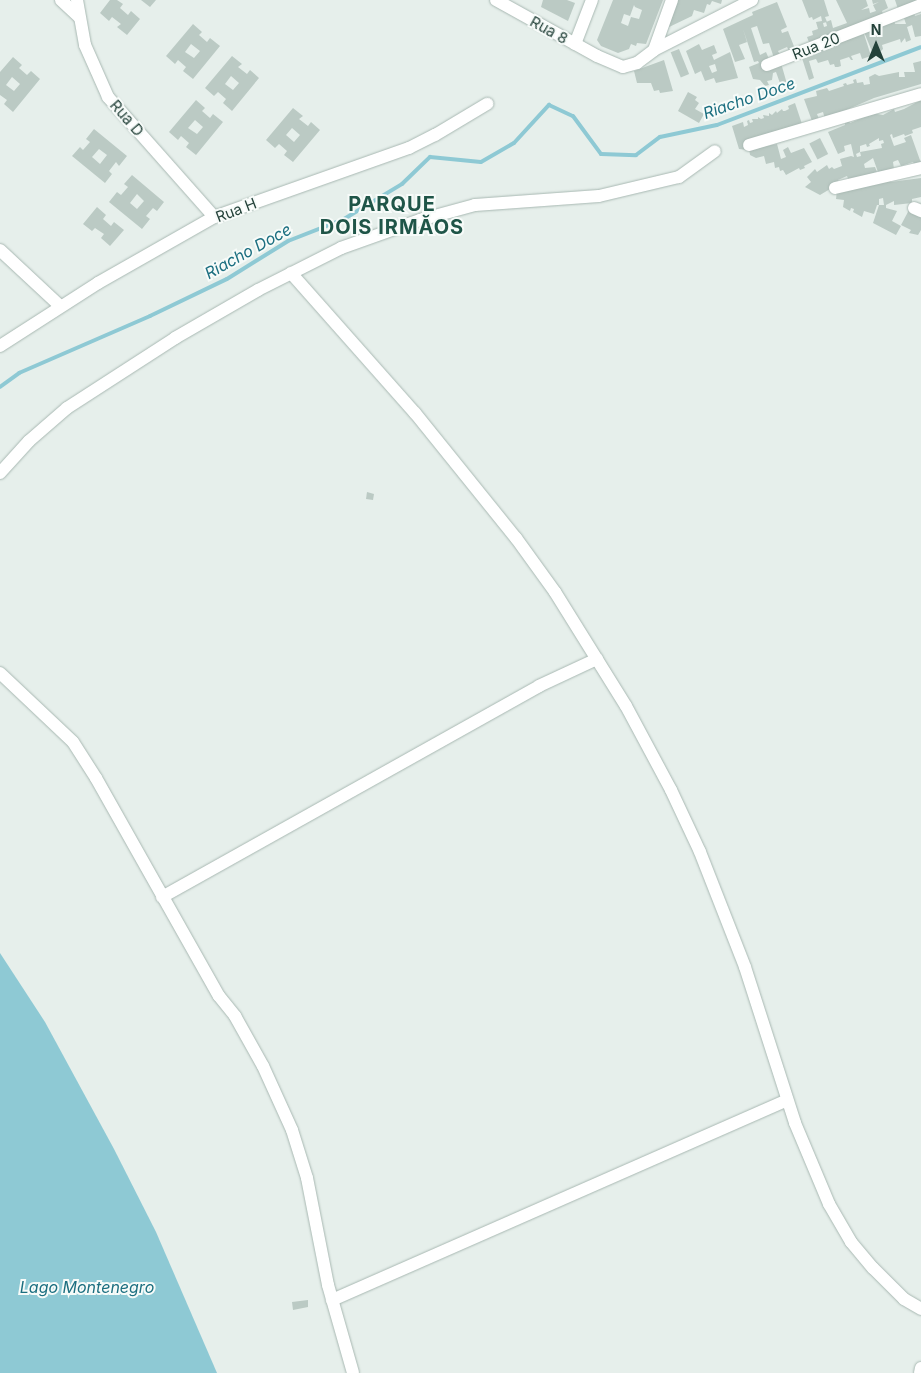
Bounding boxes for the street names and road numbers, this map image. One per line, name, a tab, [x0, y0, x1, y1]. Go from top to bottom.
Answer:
street label: Rua 8	[527, 12, 571, 48]
street label: Rua 20	[790, 29, 842, 63]
street label: Rua D	[106, 96, 148, 140]
street label: Rua H	[213, 194, 259, 226]

